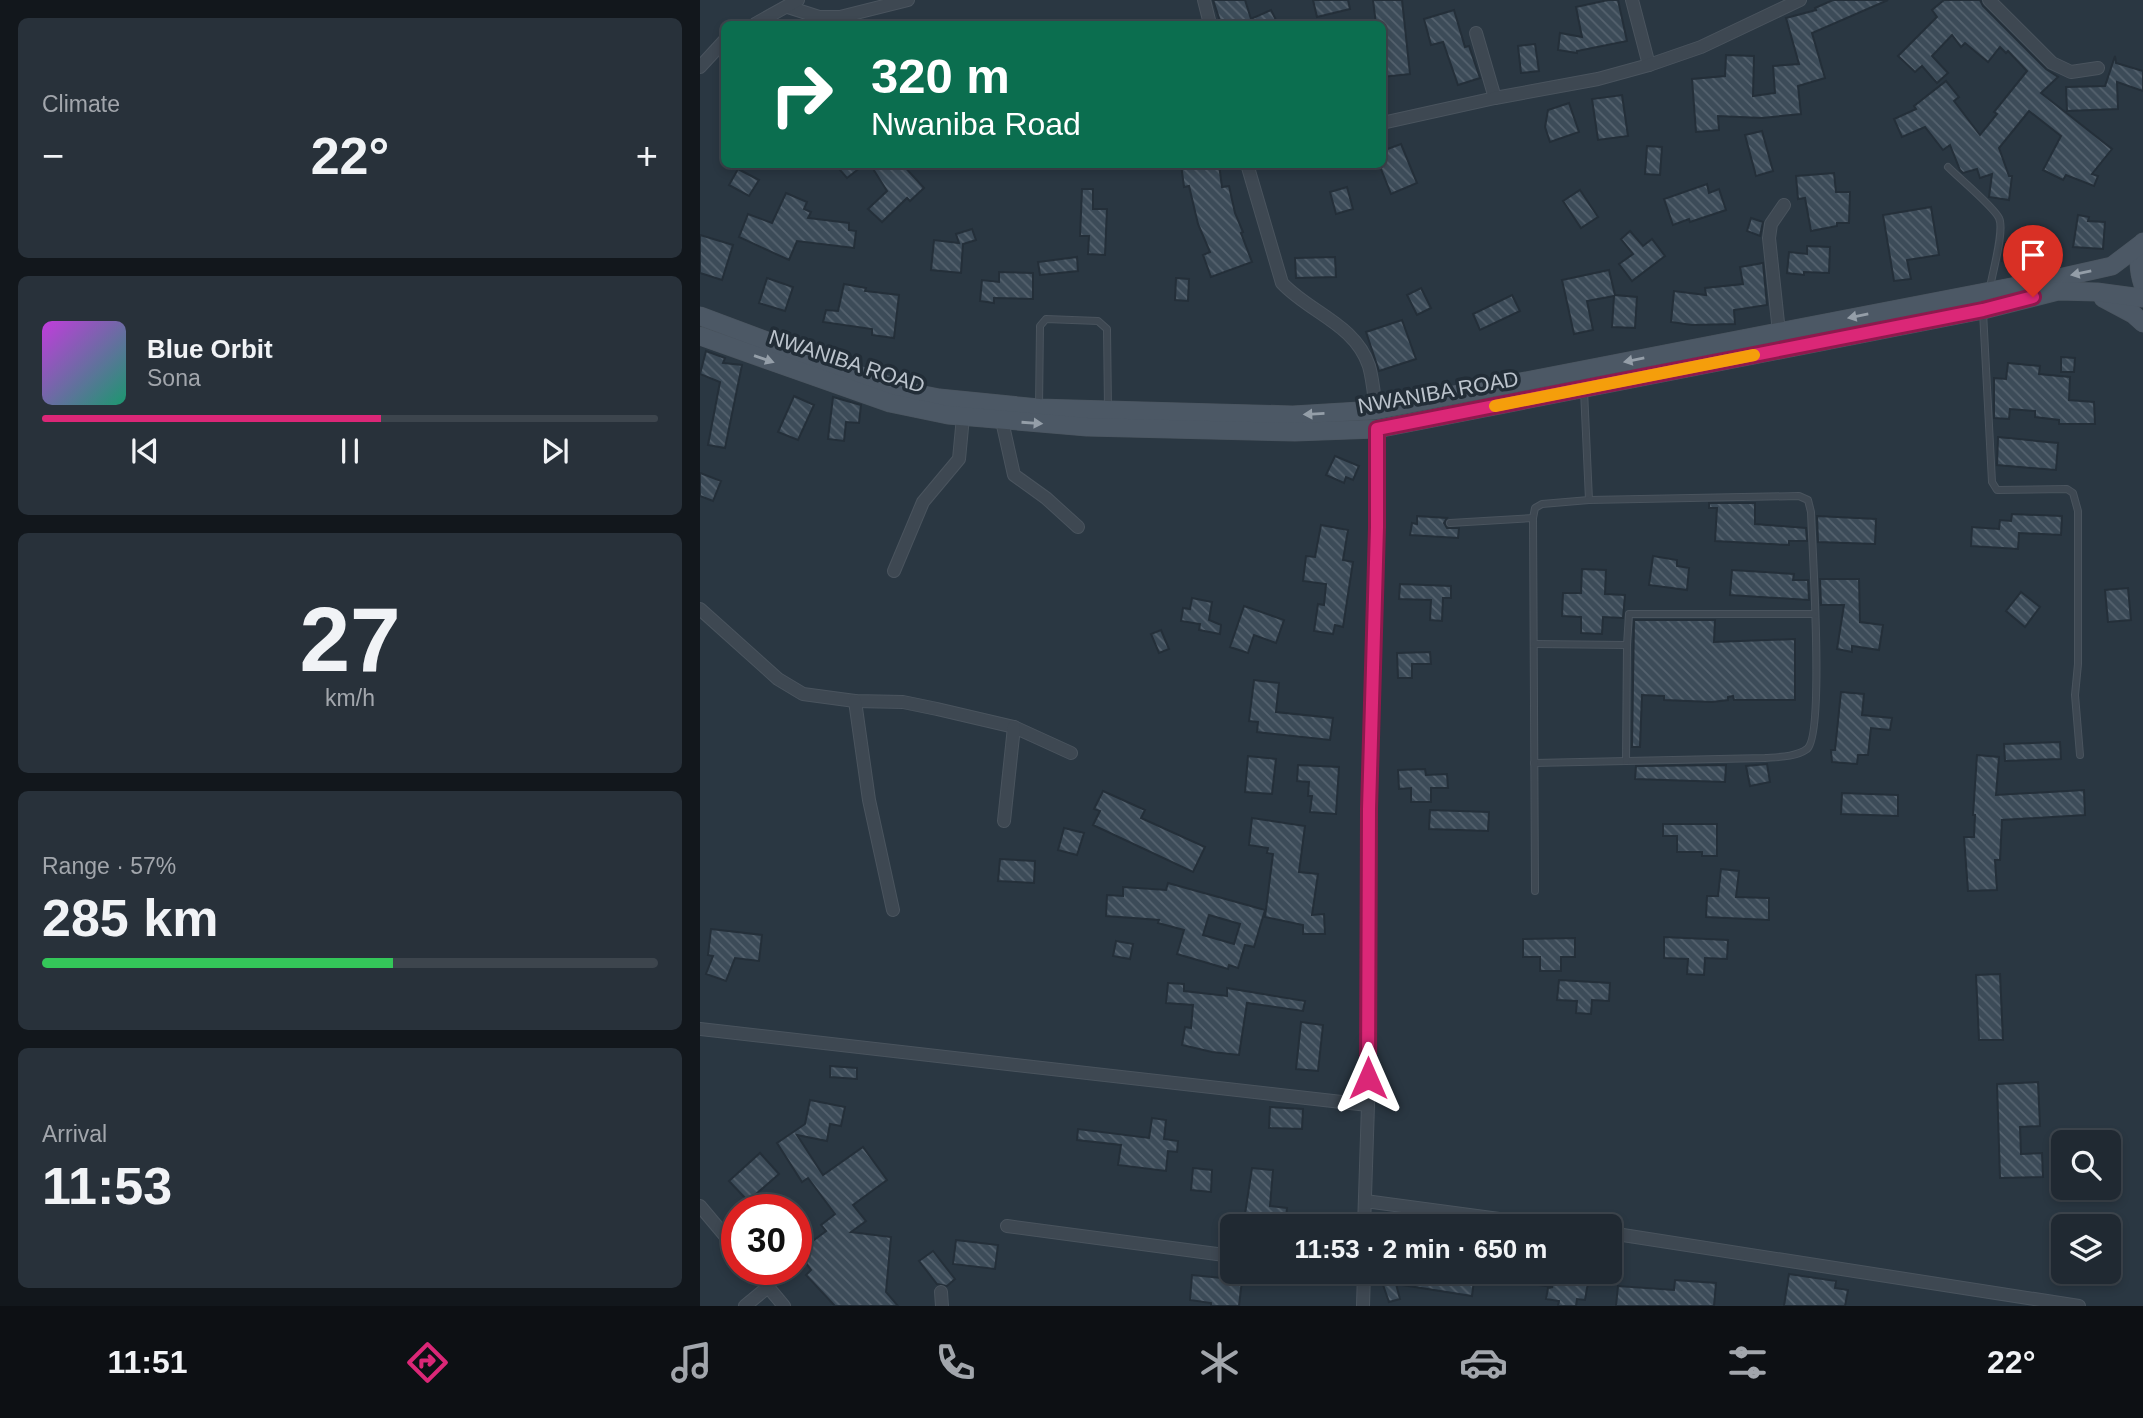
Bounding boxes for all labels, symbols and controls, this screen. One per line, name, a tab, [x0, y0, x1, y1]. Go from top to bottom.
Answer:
icon: right	[756, 49, 847, 140]
text: 320 m	[871, 49, 1010, 103]
text: Climate	[42, 91, 120, 117]
text: Nwaniba Road	[871, 106, 1081, 142]
text: 22°	[311, 127, 389, 185]
text: −	[42, 135, 64, 177]
text: +	[636, 135, 658, 177]
pin	[2003, 225, 2063, 297]
icon: arrive	[2014, 236, 2052, 274]
one-way arrow	[2070, 268, 2092, 279]
one-way arrow	[1847, 311, 1869, 322]
street label: NWANIBA ROAD	[766, 325, 928, 397]
text: Blue Orbit	[147, 334, 273, 364]
one-way arrow	[754, 354, 775, 365]
one-way arrow	[1623, 355, 1645, 366]
text: Sona	[147, 365, 201, 391]
street label: NWANIBA ROAD	[1356, 367, 1520, 417]
one-way arrow	[1303, 408, 1325, 419]
one-way arrow	[1021, 418, 1043, 429]
icon: previous	[126, 432, 164, 470]
icon: pause	[331, 432, 369, 470]
icon: next	[536, 432, 574, 470]
text: 27	[299, 589, 401, 690]
text: km/h	[325, 685, 375, 711]
text: Range · 57%	[42, 853, 176, 879]
text: 285 km	[42, 889, 218, 947]
position arrow	[1331, 1041, 1405, 1115]
text: Arrival	[42, 1121, 107, 1147]
map controls	[2051, 1130, 2121, 1284]
button: search	[2051, 1130, 2121, 1200]
text: 11:53	[42, 1157, 172, 1215]
speed limit sign: 30	[721, 1194, 812, 1285]
button: layers	[2051, 1214, 2121, 1284]
text: 11:53 · 2 min · 650 m	[1295, 1234, 1547, 1264]
icon: directions	[403, 1338, 452, 1387]
icon: music	[667, 1338, 716, 1387]
icon: phone	[931, 1338, 980, 1387]
icon: climate	[1195, 1338, 1244, 1387]
icon: car	[1459, 1338, 1508, 1387]
icon: filters	[1723, 1338, 1772, 1387]
text: 11:51	[108, 1344, 188, 1380]
text: 22°	[1987, 1344, 2035, 1380]

